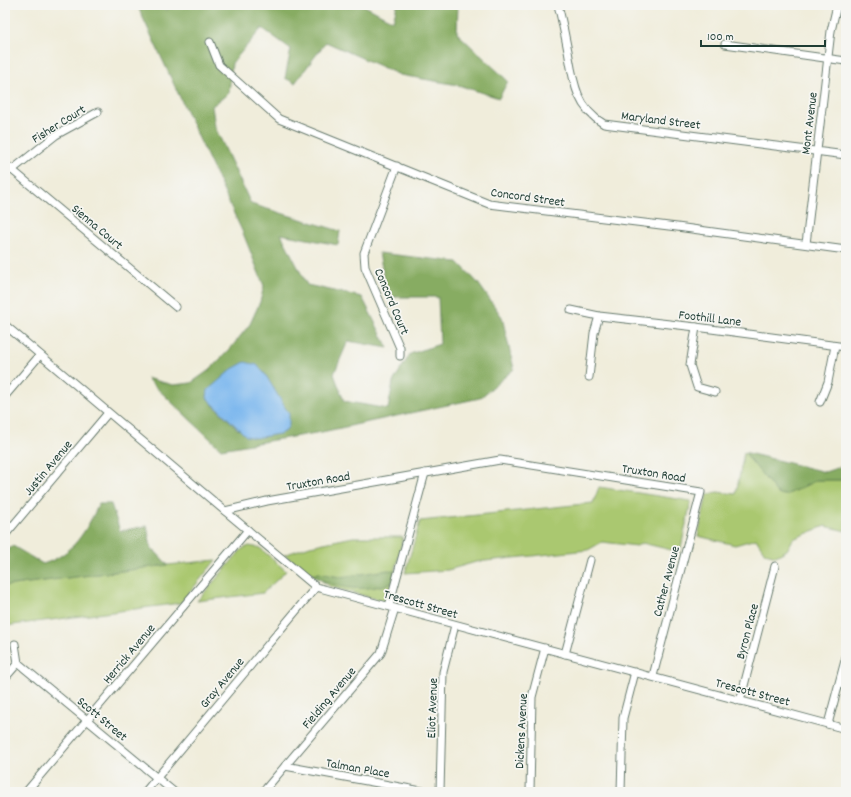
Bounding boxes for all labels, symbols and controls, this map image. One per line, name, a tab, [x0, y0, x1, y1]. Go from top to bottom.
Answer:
scale bar	[701, 22, 825, 48]
text: 100 m	[707, 29, 734, 46]
street label: Mont Avenue	[797, 91, 824, 156]
street label: Fisher Court	[29, 101, 90, 149]
street label: Maryland Street	[620, 107, 702, 136]
street label: Concord Street	[489, 184, 566, 213]
street label: Sienna Court	[66, 201, 127, 255]
street label: Concord Court	[368, 266, 413, 338]
street label: Foothill Lane	[677, 306, 742, 333]
street label: Justin Avenue	[20, 436, 78, 501]
street label: Truxton Road	[620, 460, 687, 489]
street label: Truxton Road	[285, 468, 352, 497]
street label: Cather Avenue	[649, 544, 686, 619]
street label: Trescott Street	[381, 586, 460, 625]
street label: Byron Place	[732, 601, 765, 662]
street label: Herrick Avenue	[99, 620, 161, 689]
street label: Gray Avenue	[196, 654, 250, 713]
street label: Fielding Avenue	[298, 663, 362, 734]
street label: Trescott Street	[713, 674, 792, 713]
street label: Eliot Avenue	[423, 677, 444, 739]
street label: Scott Street	[72, 693, 131, 747]
street label: Dickens Avenue	[511, 693, 534, 769]
street label: Talman Place	[324, 755, 391, 784]

